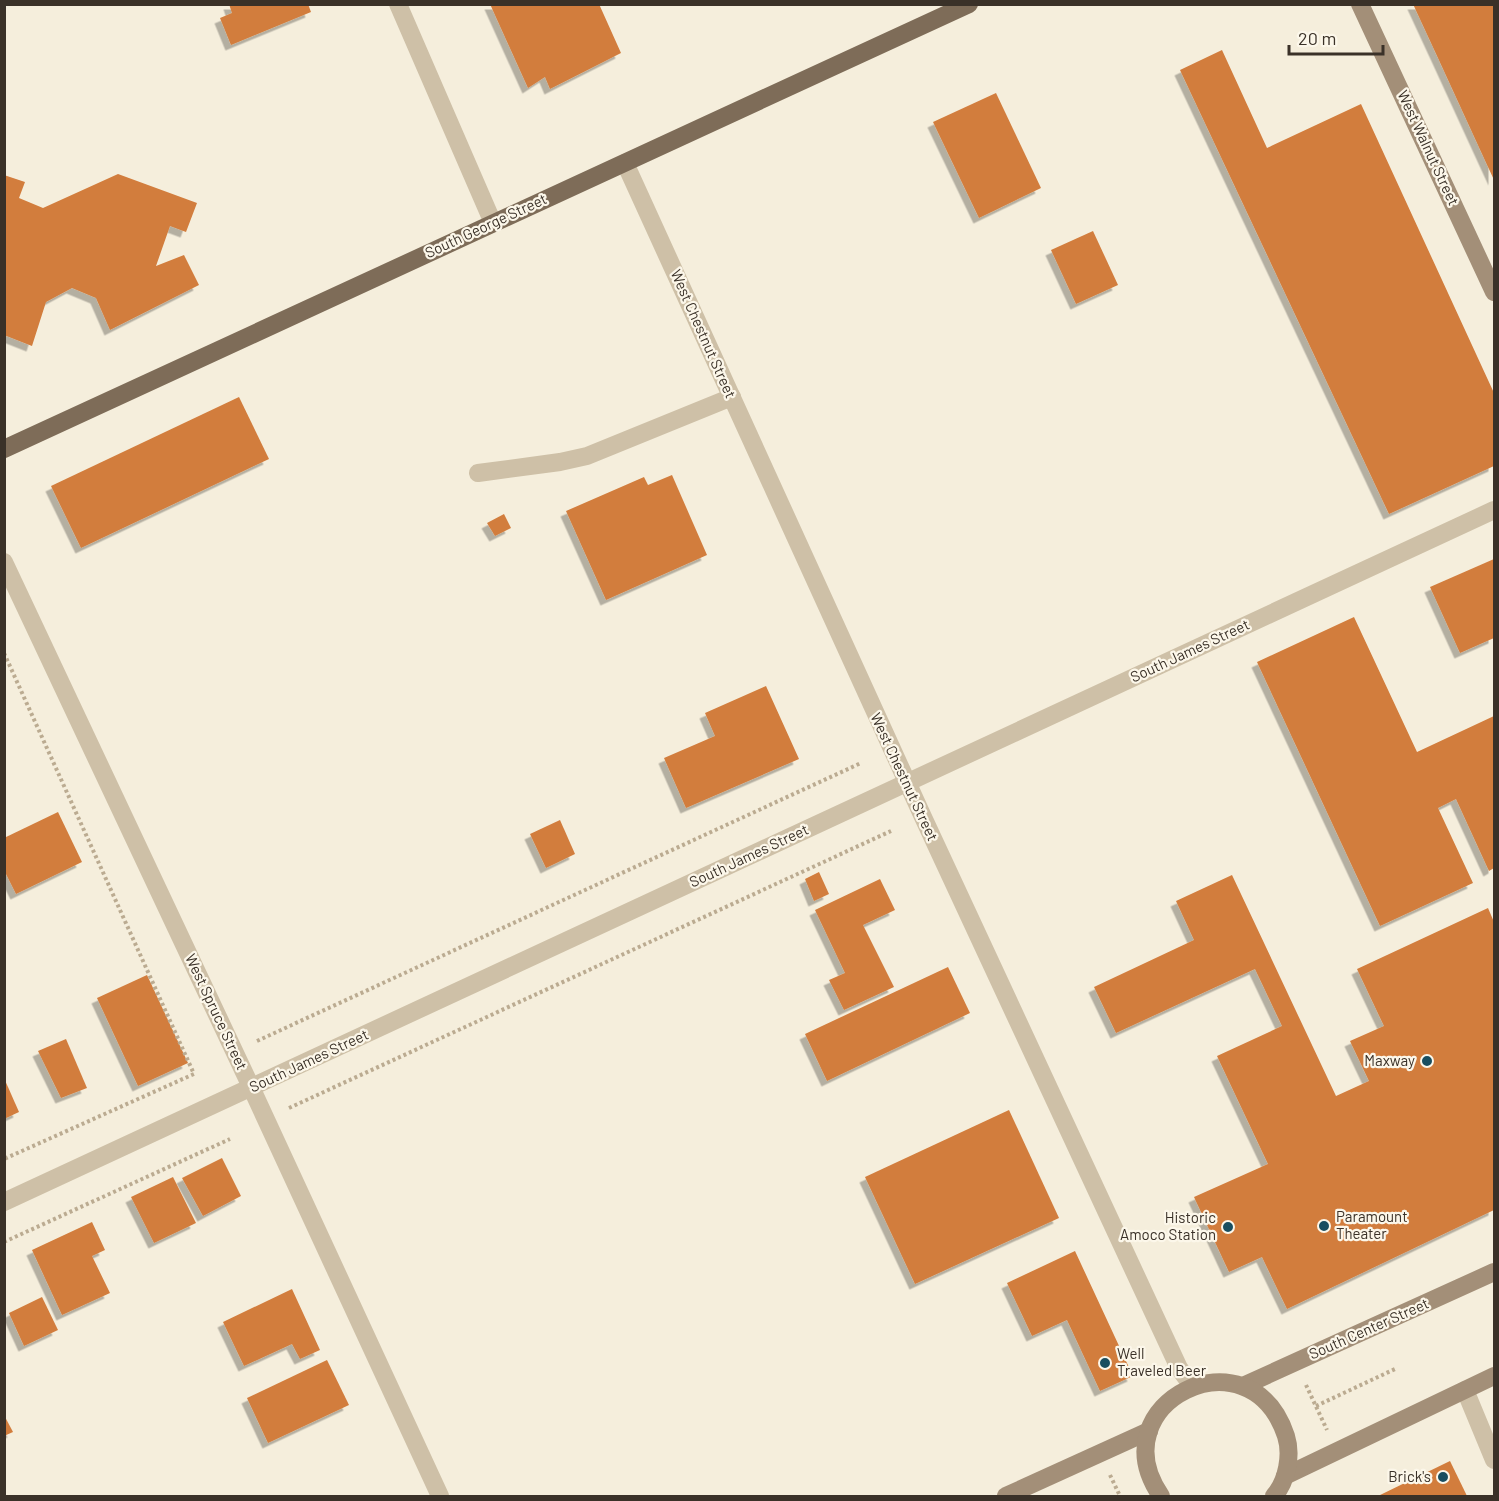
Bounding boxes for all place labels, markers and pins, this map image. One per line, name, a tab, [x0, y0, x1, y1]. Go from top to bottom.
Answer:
place label: Maxway	[1364, 1051, 1415, 1069]
marker: Maxway	[1420, 1054, 1434, 1068]
place label: Paramount Theater	[1336, 1207, 1408, 1242]
place label: Historic Amoco Station	[1120, 1208, 1216, 1243]
marker: Paramount Theater	[1317, 1219, 1331, 1233]
marker: Historic Amoco Station	[1221, 1220, 1235, 1234]
place label: Well Traveled Beer	[1117, 1344, 1207, 1379]
marker: Well Traveled Beer	[1098, 1356, 1112, 1370]
place label: Brick's	[1388, 1467, 1431, 1485]
marker: Brick's	[1436, 1470, 1450, 1484]

